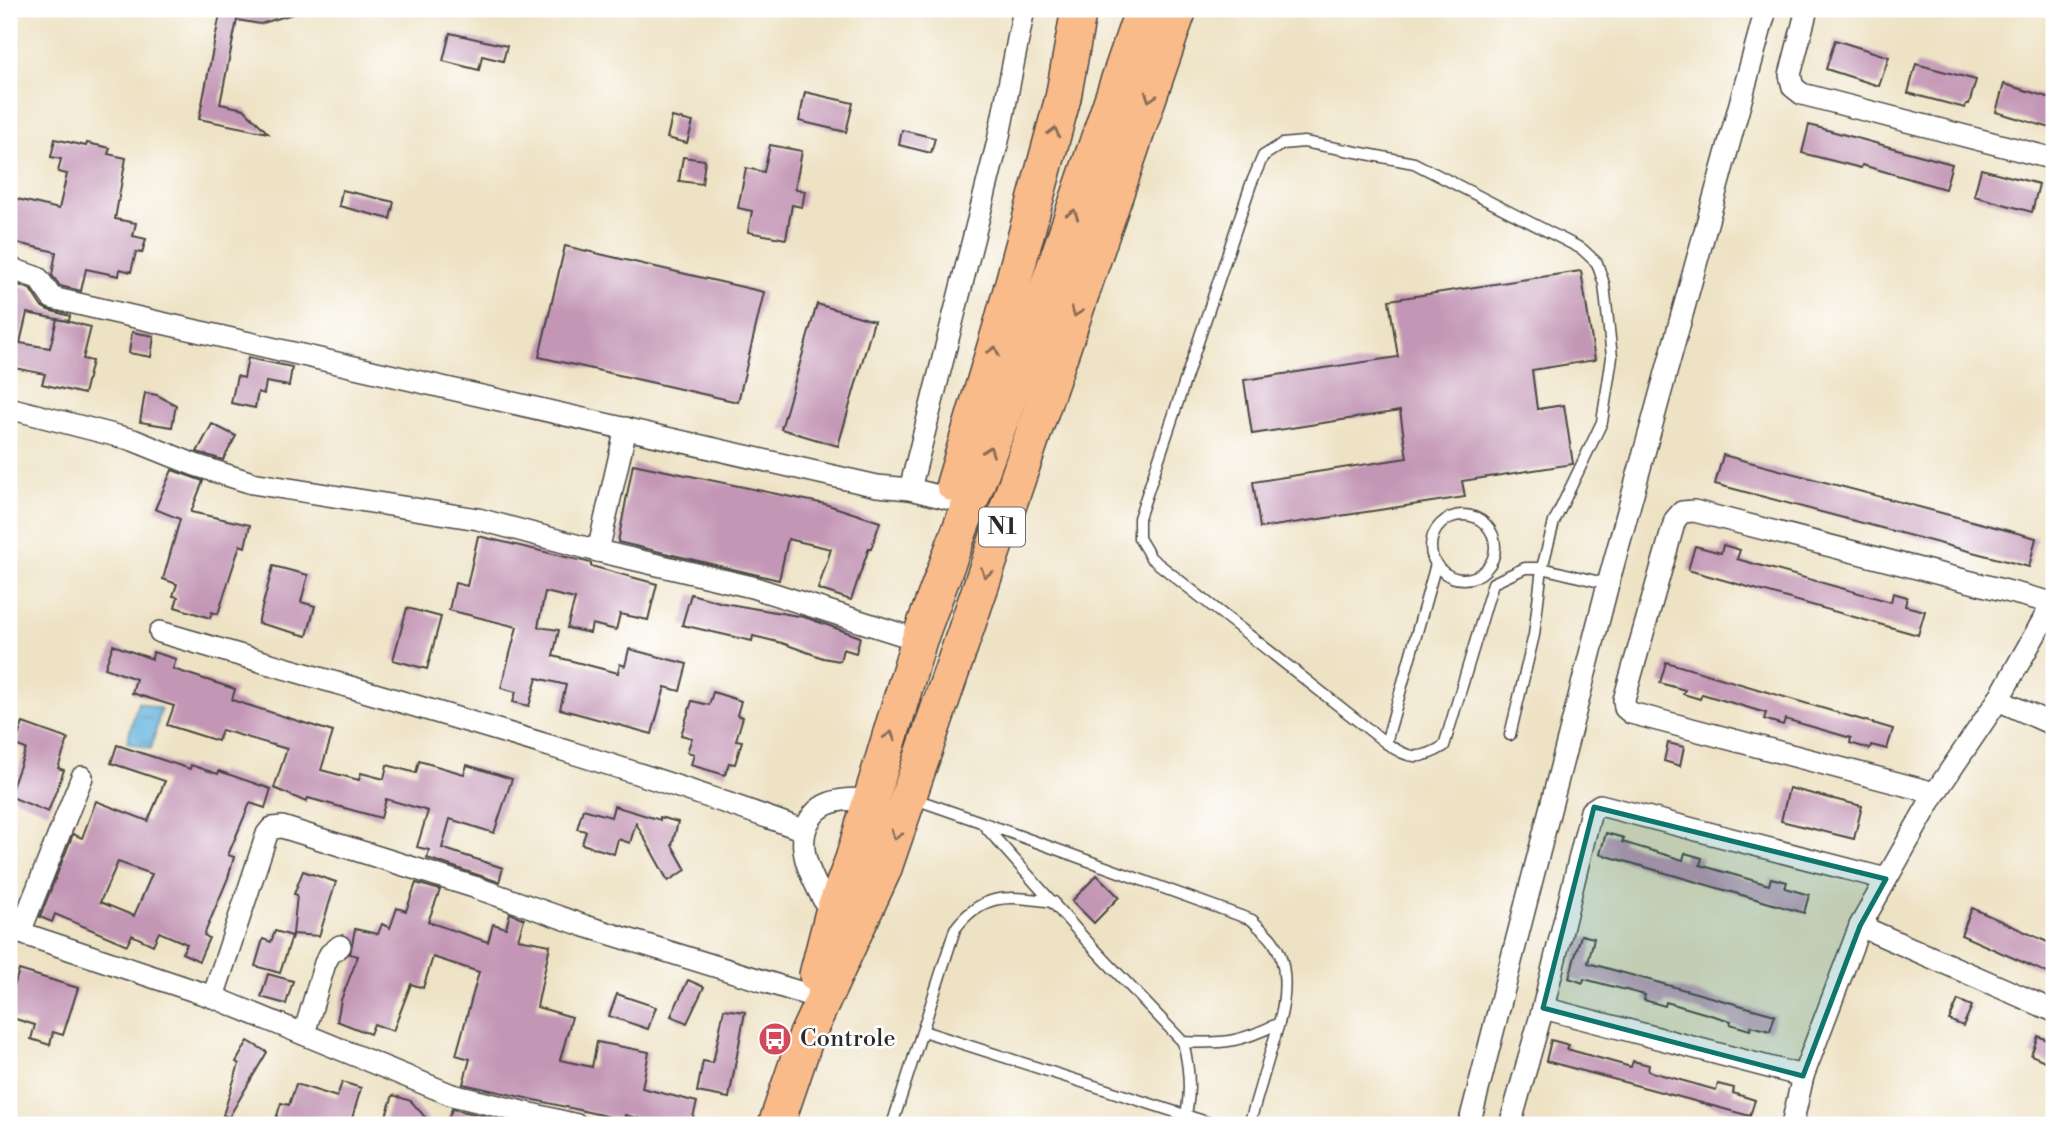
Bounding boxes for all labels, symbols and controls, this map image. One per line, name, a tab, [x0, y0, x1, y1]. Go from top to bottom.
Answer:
one-way arrow	[1144, 90, 1158, 102]
one-way arrow	[1046, 126, 1060, 138]
one-way arrow	[1065, 208, 1079, 220]
one-way arrow	[1070, 305, 1084, 318]
one-way arrow	[985, 346, 1000, 358]
one-way arrow	[981, 446, 995, 458]
road number: N1	[979, 508, 1025, 547]
one-way arrow	[980, 567, 994, 579]
one-way arrow	[881, 730, 896, 742]
one-way arrow	[890, 828, 904, 840]
bus stop icon: Controle	[756, 1020, 794, 1058]
place label: Controle	[800, 1024, 896, 1054]

